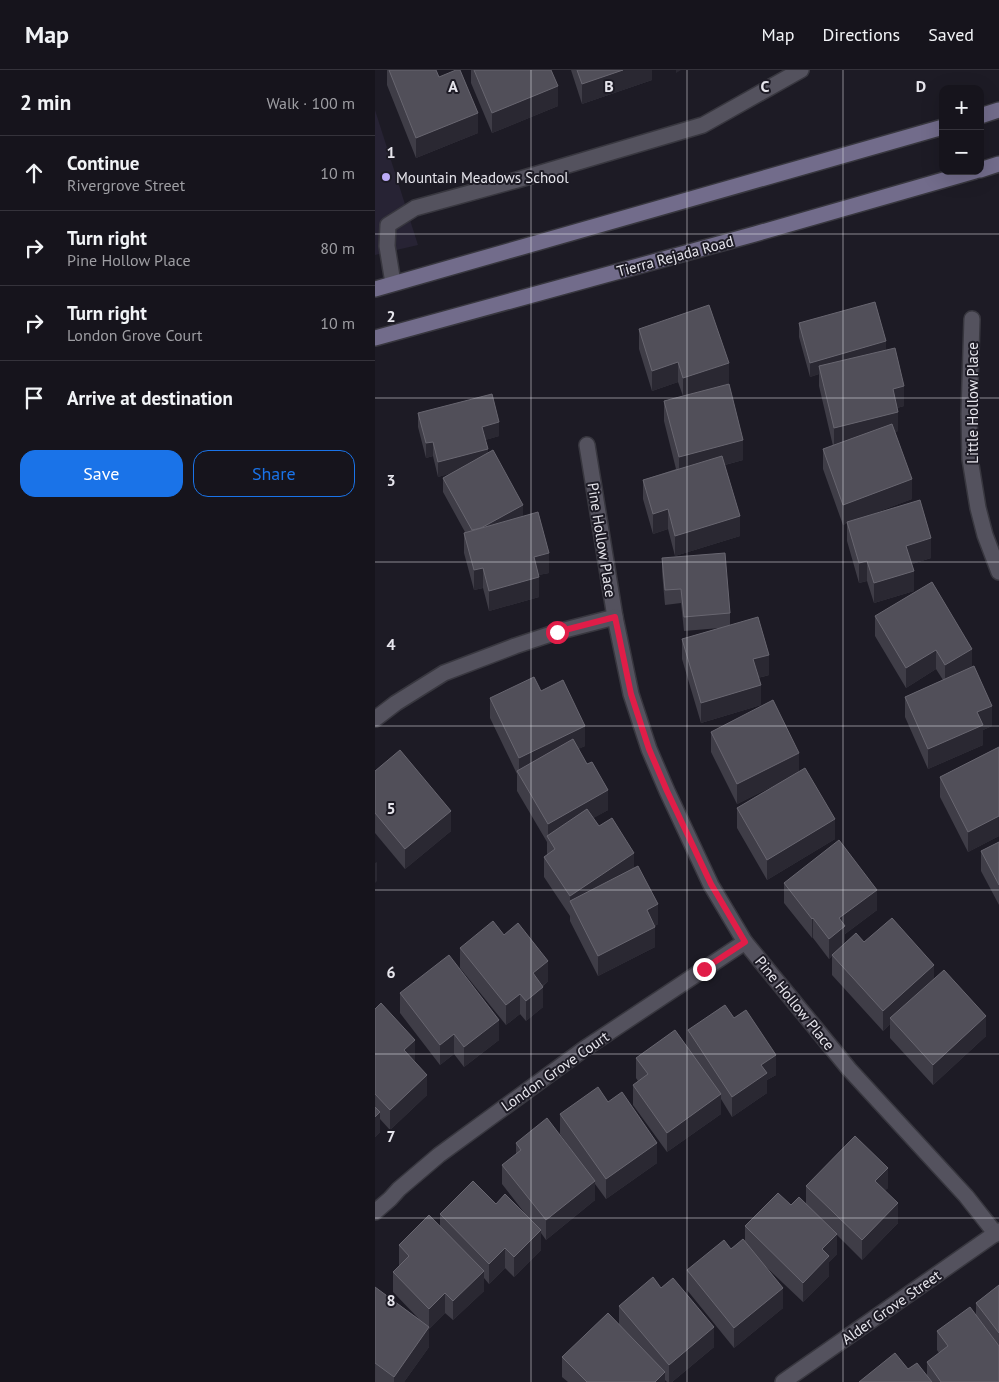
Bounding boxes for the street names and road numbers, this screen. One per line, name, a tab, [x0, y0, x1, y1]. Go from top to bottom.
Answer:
street label: Tierra Rejada Road	[615, 231, 735, 281]
street label: Little Hollow Place	[963, 342, 982, 464]
street label: Pine Hollow Place	[584, 481, 620, 599]
street label: Pine Hollow Place	[751, 952, 839, 1054]
street label: London Grove Court	[498, 1027, 612, 1115]
street label: Alder Grove Street	[838, 1266, 944, 1348]

